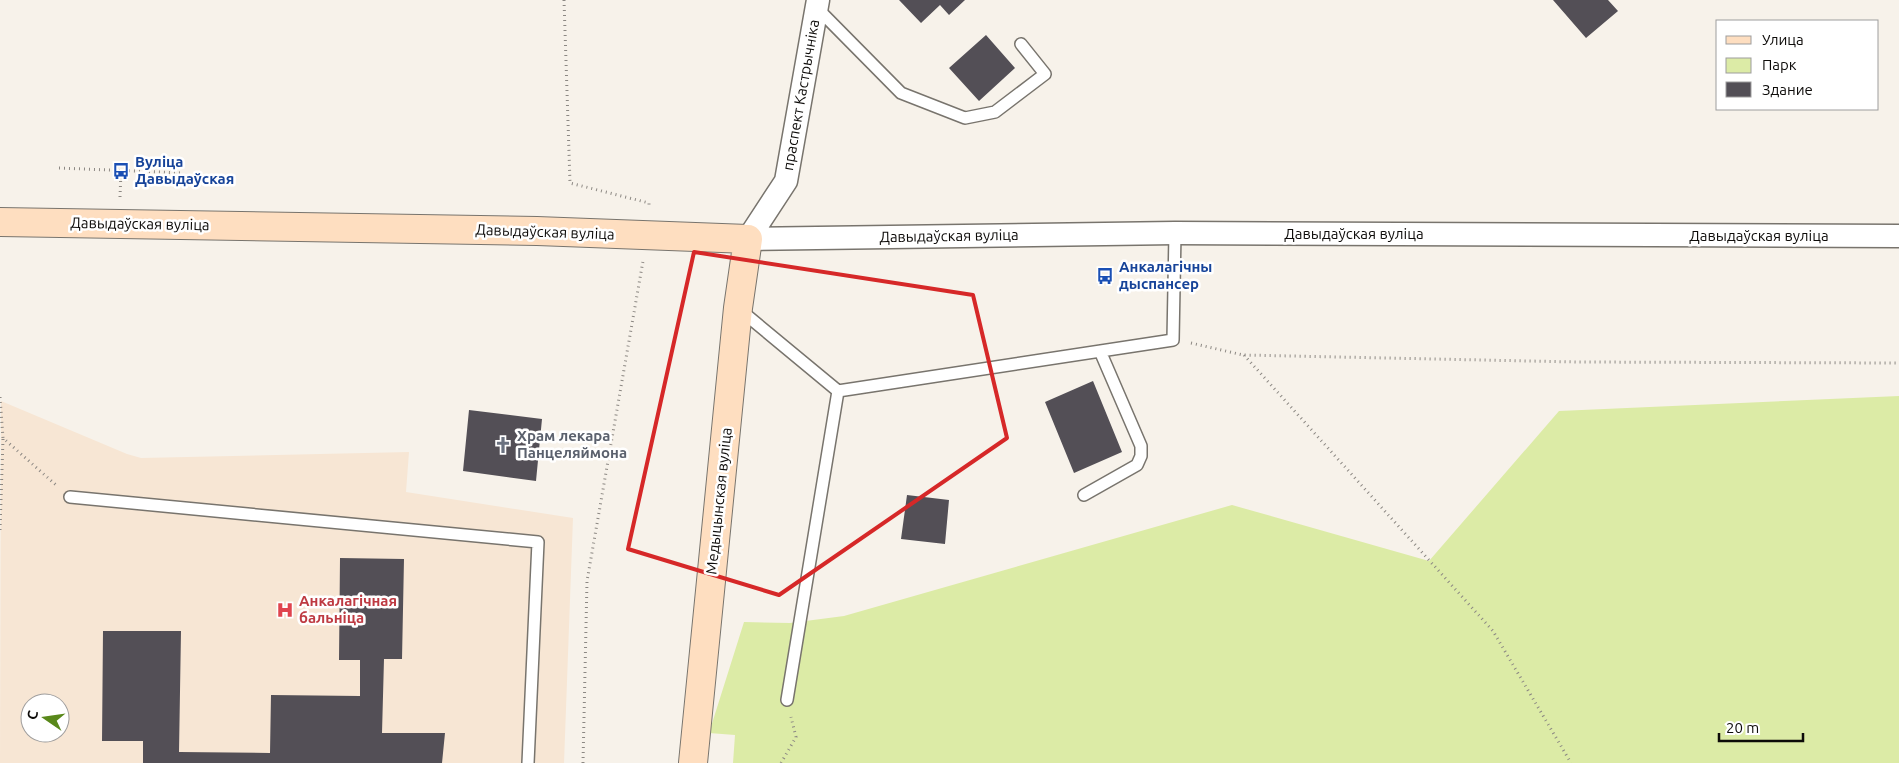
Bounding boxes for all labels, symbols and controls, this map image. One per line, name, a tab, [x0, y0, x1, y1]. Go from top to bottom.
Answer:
street label: праспект Кастрычніка	[779, 18, 822, 172]
legend	[1716, 20, 1879, 110]
text: Улица	[1762, 31, 1804, 48]
text: Парк	[1762, 56, 1797, 73]
text: Здание	[1762, 81, 1813, 98]
place label: Вуліца Давыдаўская	[135, 153, 234, 187]
bus stop icon: Вуліца Давыдаўская	[111, 161, 131, 181]
street label: Давыдаўская вуліца	[70, 214, 210, 233]
street label: Давыдаўская вуліца	[475, 221, 615, 242]
street label: Давыдаўская вуліца	[1284, 225, 1424, 242]
street label: Давыдаўская вуліца	[879, 226, 1019, 245]
street label: Давыдаўская вуліца	[1689, 227, 1829, 244]
place label: Анкалагічны дыспансер	[1119, 258, 1212, 292]
bus stop icon: Анкалагічны дыспансер	[1095, 266, 1115, 286]
place label: Храм лекара Панцеляймона	[517, 427, 627, 461]
street label: Медыцынская вуліца	[702, 427, 735, 575]
church icon: Храм лекара Панцеляймона	[493, 435, 513, 455]
place label: Анкалагічная бальніца	[299, 592, 397, 626]
hospital icon: Анкалагічная бальніца	[275, 600, 295, 620]
north arrow	[20, 693, 70, 743]
text: С	[24, 709, 41, 721]
scale bar	[1719, 710, 1803, 742]
text: 20 m	[1726, 719, 1759, 736]

